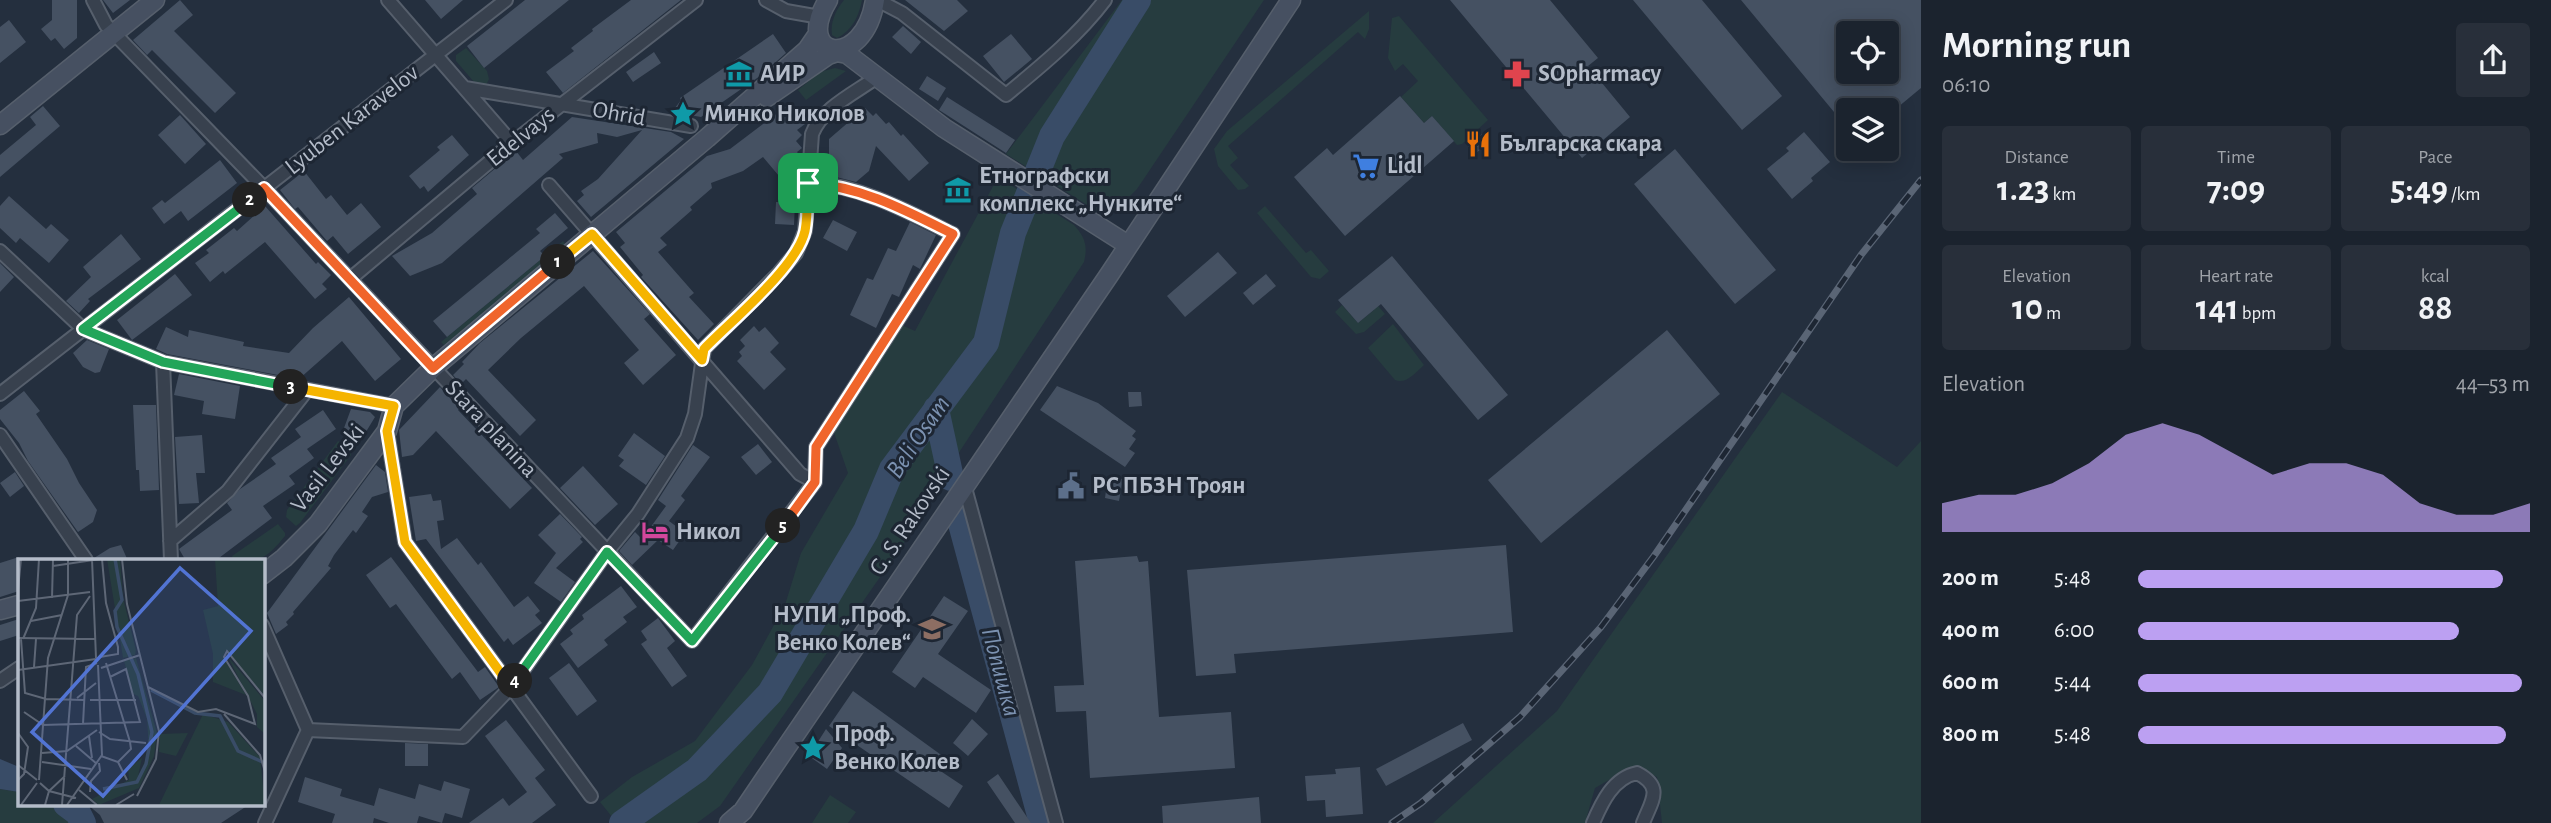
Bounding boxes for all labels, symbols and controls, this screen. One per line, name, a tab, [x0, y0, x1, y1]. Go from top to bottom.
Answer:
map controls	[1836, 21, 1899, 161]
button: locate	[1836, 21, 1899, 84]
button: share	[2456, 23, 2530, 97]
text: Morning run	[1942, 27, 2131, 65]
museum icon: АИР	[724, 59, 754, 89]
pharmacy icon: SOpharmacy	[1502, 59, 1532, 89]
street label: Lyuben Karavelov	[281, 61, 423, 179]
place label: АИР	[760, 62, 806, 86]
place label: SOpharmacy	[1538, 62, 1662, 86]
text: 06:10	[1942, 74, 1990, 97]
street label: Ohrid	[591, 98, 647, 130]
button: layers	[1836, 98, 1899, 161]
place icon: Минко Николов	[668, 99, 698, 129]
street label: Edelvays	[482, 102, 560, 172]
place label: Минко Николов	[704, 102, 865, 126]
restaurant icon: Българска скара	[1463, 129, 1493, 159]
place label: Българска скара	[1499, 132, 1662, 156]
text: Distance	[2004, 148, 2069, 167]
text: Time	[2217, 148, 2255, 167]
text: Pace	[2418, 148, 2452, 167]
supermarket icon: Lidl	[1351, 151, 1381, 181]
pin	[778, 153, 838, 213]
place label: Lidl	[1387, 154, 1423, 178]
icon: arrive	[789, 164, 827, 202]
place label: Етнографски комплекс „Нунките“	[979, 164, 1182, 216]
text: 1.23	[1997, 172, 2049, 207]
text: 7:09	[2207, 172, 2265, 207]
text: 5:49	[2390, 172, 2448, 207]
museum icon: Етнографски комплекс „Нунките“	[943, 175, 973, 205]
pin: 2	[232, 182, 268, 218]
text: km	[2049, 185, 2076, 204]
text: /km	[2448, 185, 2480, 204]
text: 2	[245, 190, 254, 209]
pin: 1	[540, 244, 576, 280]
text: 1	[554, 252, 561, 271]
text: Elevation	[2002, 267, 2071, 286]
text: Heart rate	[2199, 267, 2273, 286]
text: kcal	[2421, 267, 2450, 286]
text: 10	[2012, 291, 2043, 326]
text: 141	[2196, 291, 2239, 326]
text: 88	[2418, 291, 2453, 326]
text: m	[2043, 304, 2061, 323]
text: bpm	[2239, 304, 2276, 323]
pin: 3	[274, 370, 308, 404]
text: Elevation	[1942, 373, 2025, 396]
text: 44–53 m	[2456, 373, 2530, 396]
street label: Stara planina	[440, 376, 542, 482]
text: 3	[286, 377, 295, 396]
water label: Beli Osam	[881, 391, 955, 483]
street label: Vasil Levski	[286, 419, 370, 517]
street label: G. S. Rakovski	[865, 463, 955, 579]
public building icon: РС ПБЗН Троян	[1056, 471, 1086, 501]
place label: РС ПБЗН Троян	[1092, 474, 1245, 498]
pin: 5	[766, 508, 800, 544]
text: 5	[778, 516, 787, 535]
hotel icon: Никол	[640, 517, 670, 547]
place label: Никол	[676, 520, 741, 544]
inset map	[18, 559, 264, 806]
text: 200 m	[1942, 567, 1999, 590]
text: 5:48	[2054, 567, 2091, 590]
place label: НУПИ „Проф. Венко Колев“	[773, 603, 911, 655]
school or university icon: НУПИ „Проф. Венко Колев“	[917, 614, 947, 644]
text: 400 m	[1942, 619, 2000, 642]
text: 6:00	[2054, 619, 2094, 642]
water label: Попишка	[977, 625, 1025, 719]
pin: 4	[498, 664, 532, 698]
text: 4	[510, 671, 519, 690]
text: 600 m	[1942, 671, 1999, 694]
text: 5:44	[2054, 671, 2091, 694]
place label: Проф. Венко Колев	[834, 722, 960, 774]
text: 800 m	[1942, 723, 1999, 746]
text: 5:48	[2054, 723, 2091, 746]
place icon: Проф. Венко Колев	[798, 733, 828, 763]

